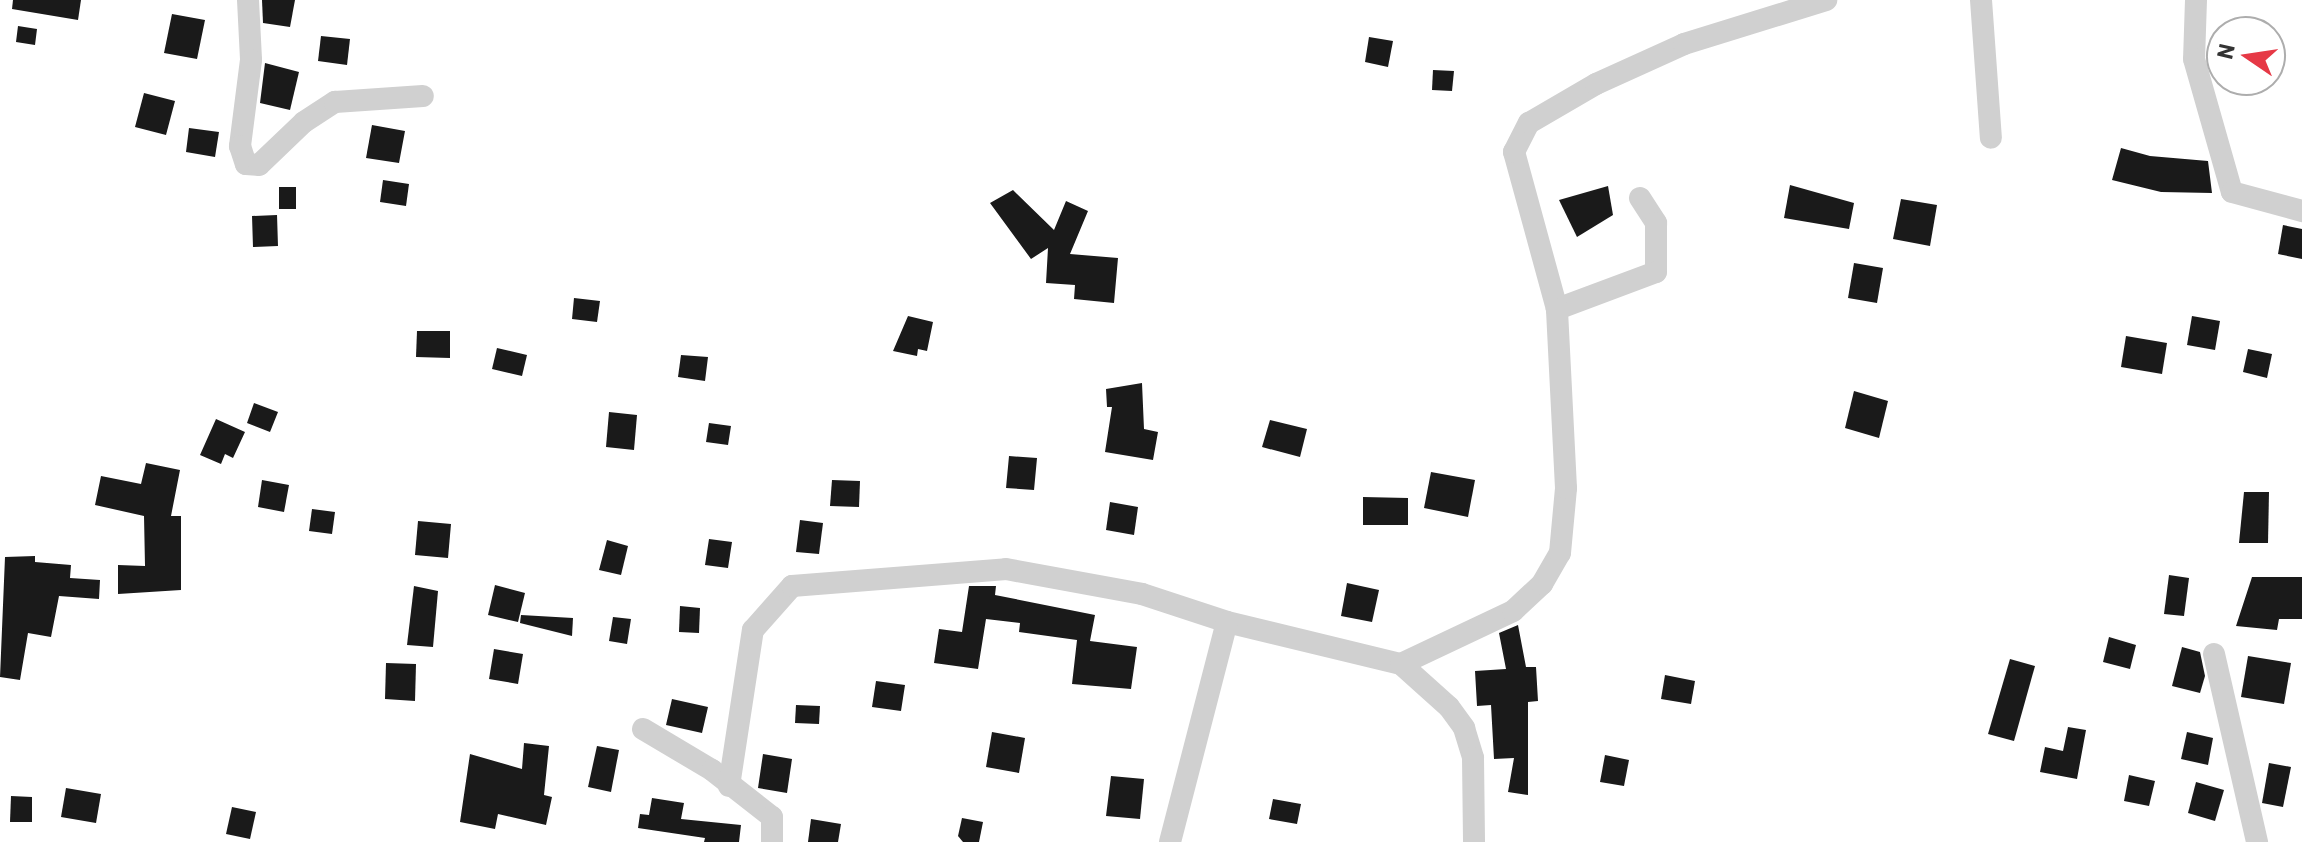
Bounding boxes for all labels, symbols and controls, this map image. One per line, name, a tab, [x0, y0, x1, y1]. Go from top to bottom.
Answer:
north arrow	[2206, 16, 2286, 96]
text: N	[2210, 41, 2239, 61]

